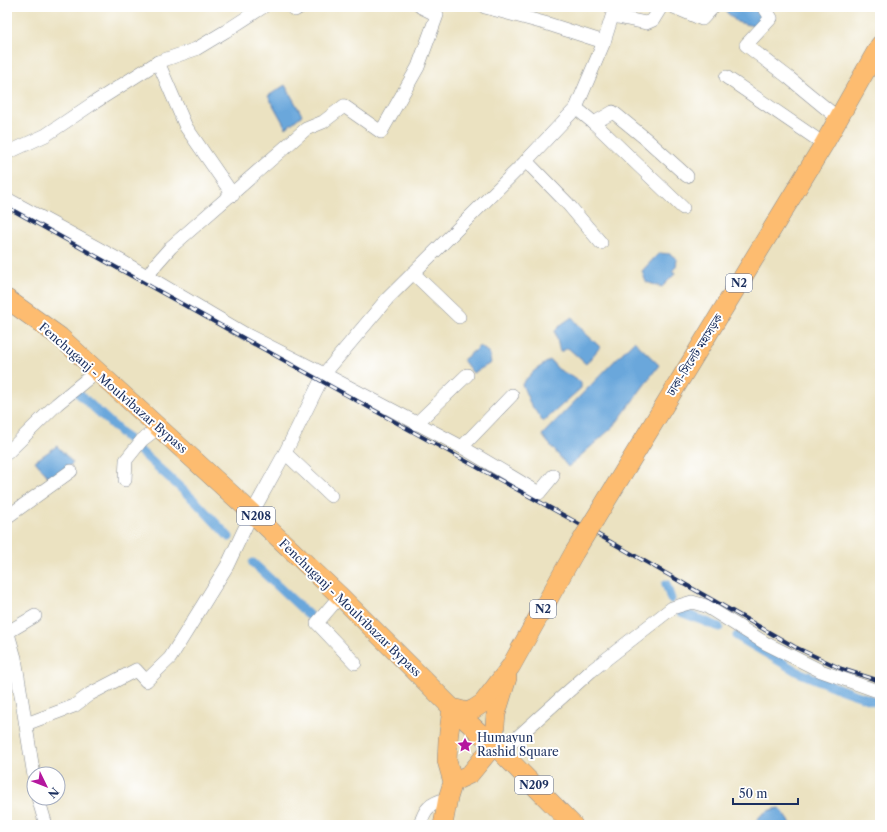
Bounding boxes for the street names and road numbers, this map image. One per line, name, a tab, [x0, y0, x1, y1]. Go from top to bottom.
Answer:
road number: N2	[726, 274, 752, 292]
street label: ঢাকা-সিলেট মহাসড়ক	[663, 311, 726, 399]
street label: Fenchuganj - Moulvibazar Bypass	[36, 319, 191, 456]
road number: N208	[237, 507, 275, 525]
street label: Fenchuganj - Moulvibazar Bypass	[276, 536, 424, 680]
road number: N2	[530, 600, 556, 618]
road number: N209	[515, 776, 553, 794]

